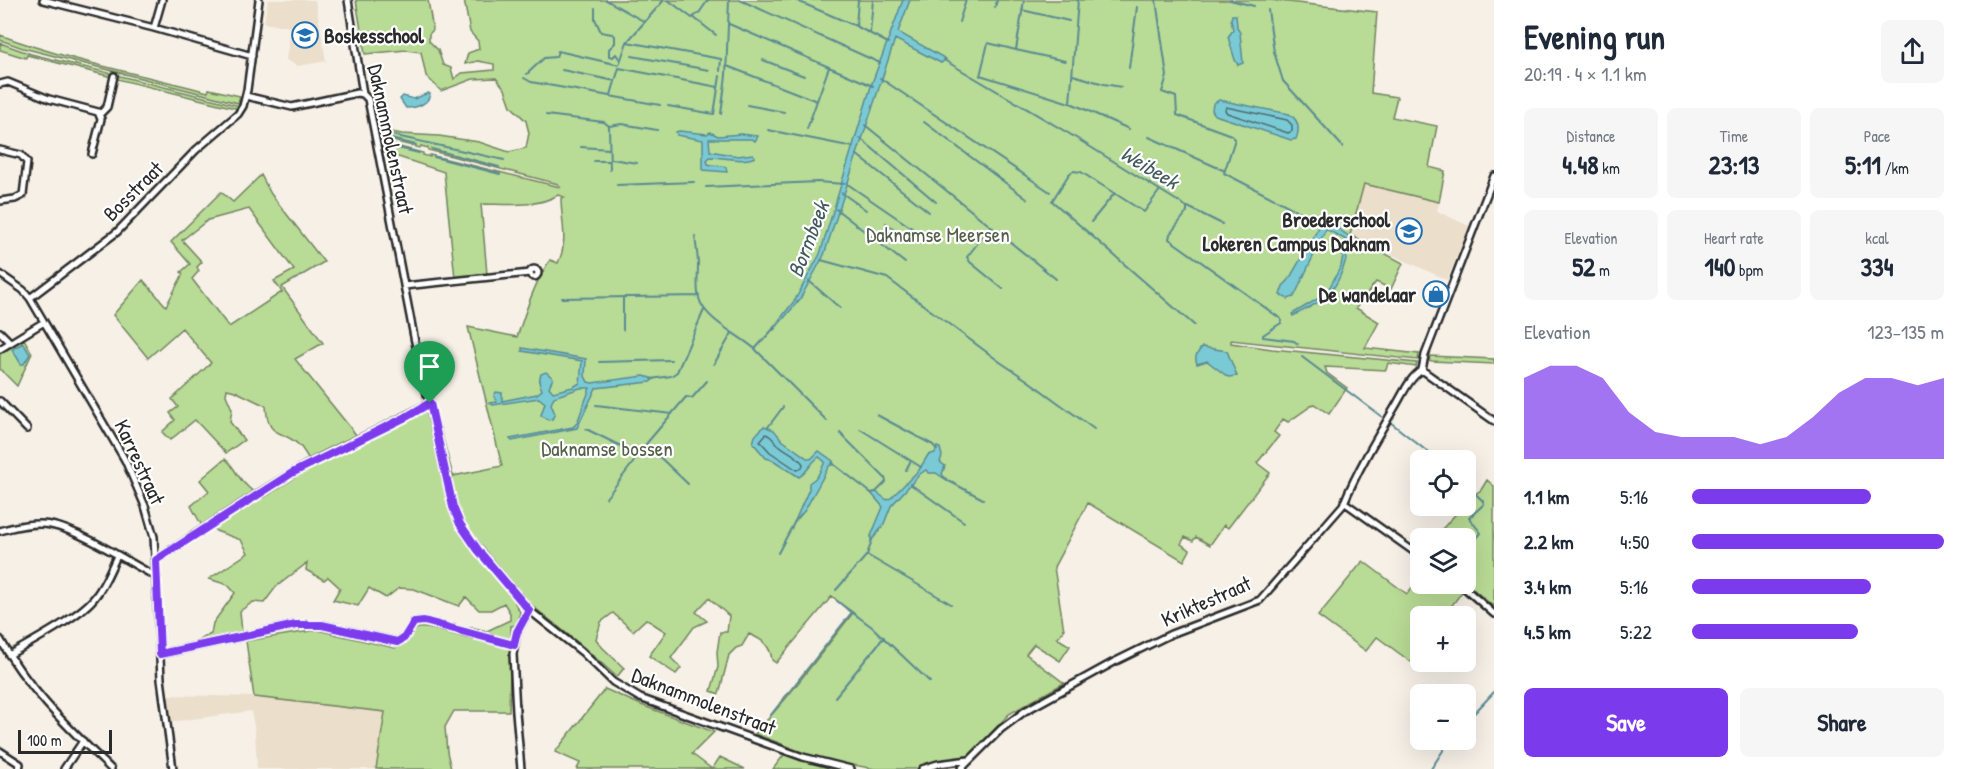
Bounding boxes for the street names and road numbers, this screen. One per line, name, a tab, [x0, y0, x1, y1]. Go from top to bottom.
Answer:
street label: Daknammolenstraat	[361, 62, 421, 217]
street label: Bosstraat	[96, 154, 170, 228]
street label: Karrestraat	[108, 415, 173, 510]
street label: Kriktestraat	[1157, 568, 1256, 634]
street label: Daknammolenstraat	[628, 660, 781, 742]

